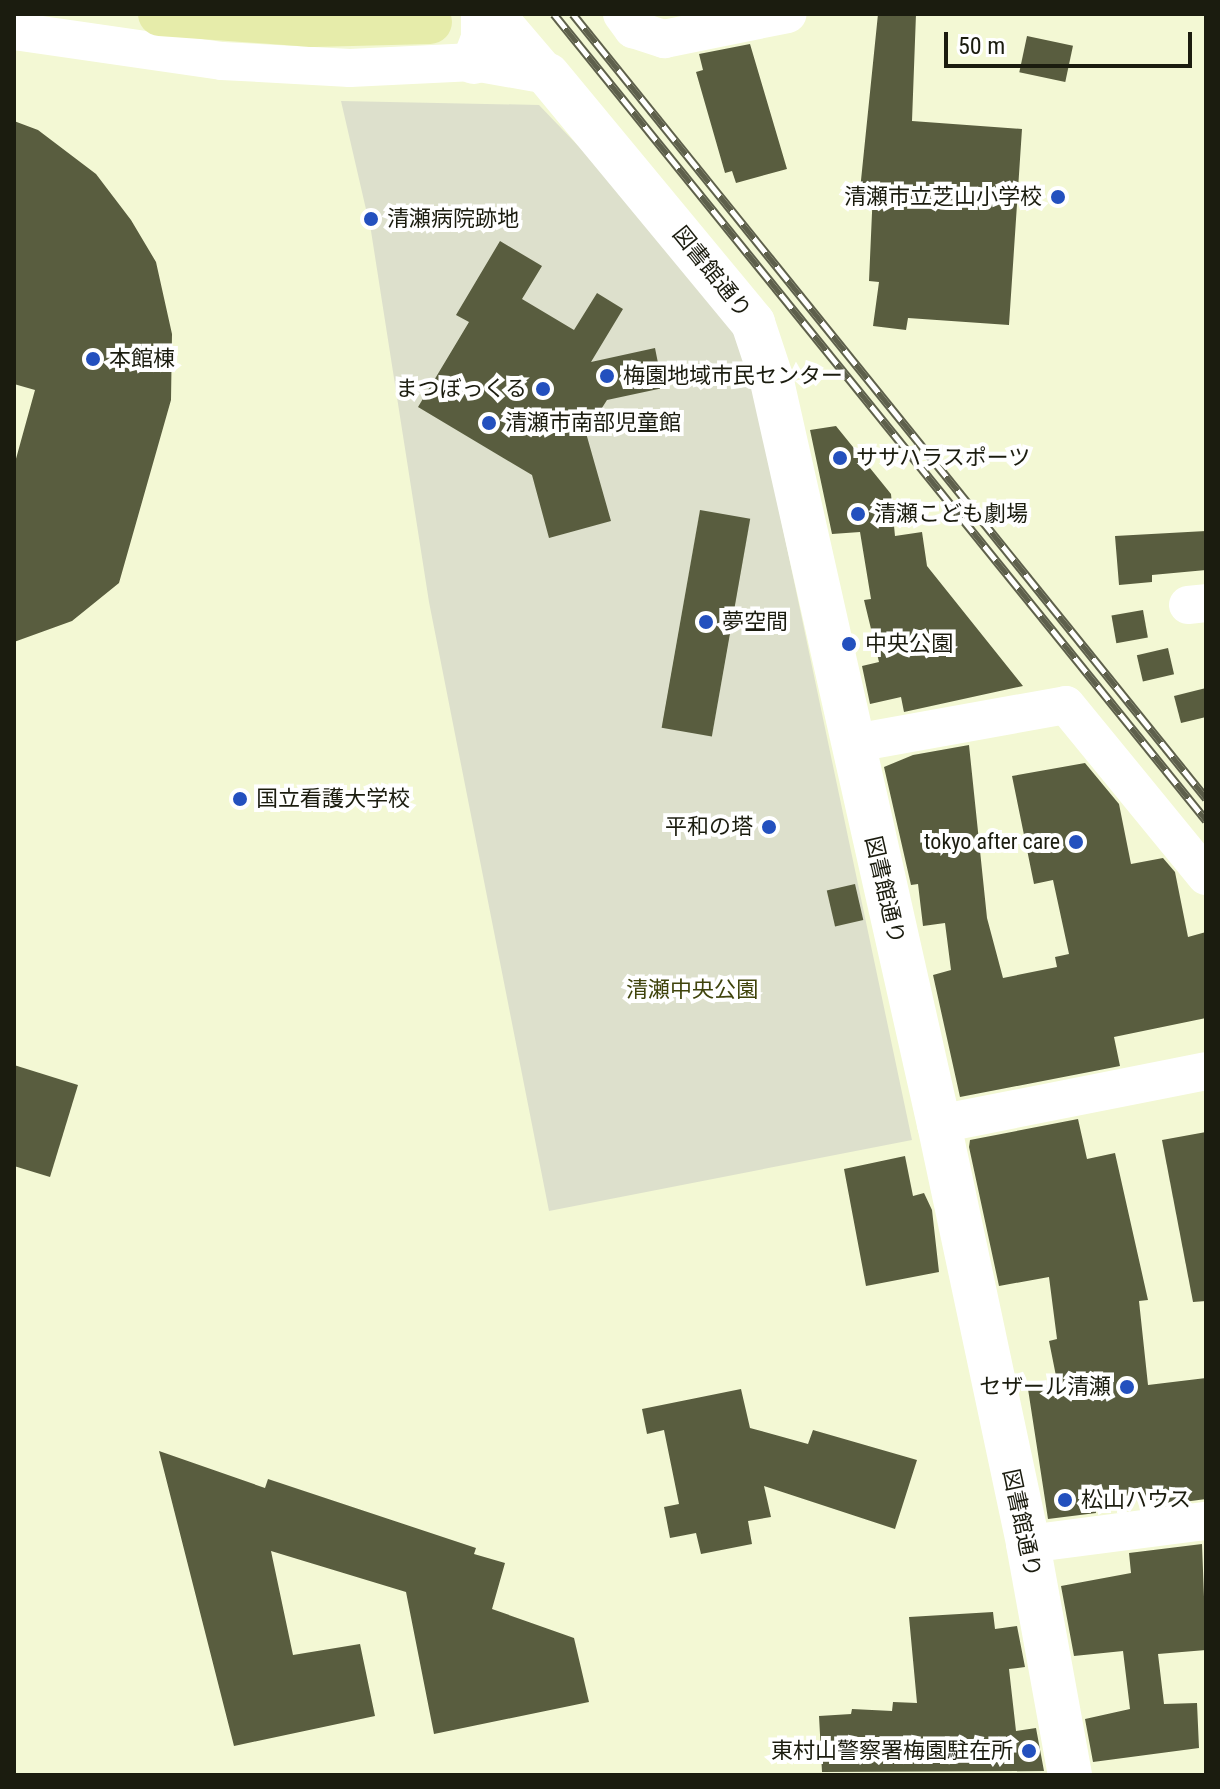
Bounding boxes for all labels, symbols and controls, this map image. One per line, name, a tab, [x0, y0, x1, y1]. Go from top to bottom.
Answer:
scale bar	[948, 16, 1196, 66]
text: 50 m	[958, 32, 1005, 60]
place label: 清瀬市立芝山小学校	[844, 184, 1042, 210]
marker: 清瀬市立芝山小学校	[1049, 188, 1067, 206]
place label: 清瀬病院跡地	[387, 206, 519, 232]
marker: 清瀬病院跡地	[362, 210, 380, 228]
street label: 図書館通り	[667, 221, 757, 323]
place label: 本館棟	[109, 346, 175, 372]
marker: 本館棟	[84, 350, 102, 368]
place label: 梅園地域市民センター	[623, 363, 843, 389]
marker: 梅園地域市民センター	[598, 367, 616, 385]
place label: まつぼっくる	[395, 376, 527, 402]
marker: まつぼっくる	[534, 380, 552, 398]
place label: 清瀬市南部児童館	[505, 410, 681, 436]
marker: 清瀬市南部児童館	[480, 414, 498, 432]
place label: ササハラスポーツ	[856, 445, 1032, 471]
marker: ササハラスポーツ	[831, 449, 849, 467]
place label: 清瀬こども劇場	[874, 501, 1028, 527]
marker: 清瀬こども劇場	[849, 505, 867, 523]
place label: 夢空間	[722, 609, 788, 635]
marker: 夢空間	[697, 613, 715, 631]
place label: 中央公園	[865, 631, 953, 657]
marker: 中央公園	[840, 635, 858, 653]
place label: 国立看護大学校	[256, 786, 410, 812]
marker: 国立看護大学校	[231, 790, 249, 808]
place label: 平和の塔	[665, 814, 753, 840]
marker: 平和の塔	[760, 818, 778, 836]
place label: tokyo after care	[924, 829, 1060, 855]
street label: 図書館通り	[860, 833, 910, 947]
marker: tokyo after care	[1067, 833, 1085, 851]
park label: 清瀬中央公園	[626, 977, 758, 1003]
place label: セザール清瀬	[979, 1374, 1111, 1400]
marker: セザール清瀬	[1118, 1378, 1136, 1396]
street label: 図書館通り	[998, 1466, 1046, 1580]
place label: 松山ハウス	[1081, 1487, 1191, 1513]
marker: 松山ハウス	[1056, 1491, 1074, 1509]
place label: 東村山警察署梅園駐在所	[771, 1738, 1013, 1764]
marker: 東村山警察署梅園駐在所	[1020, 1742, 1038, 1760]

